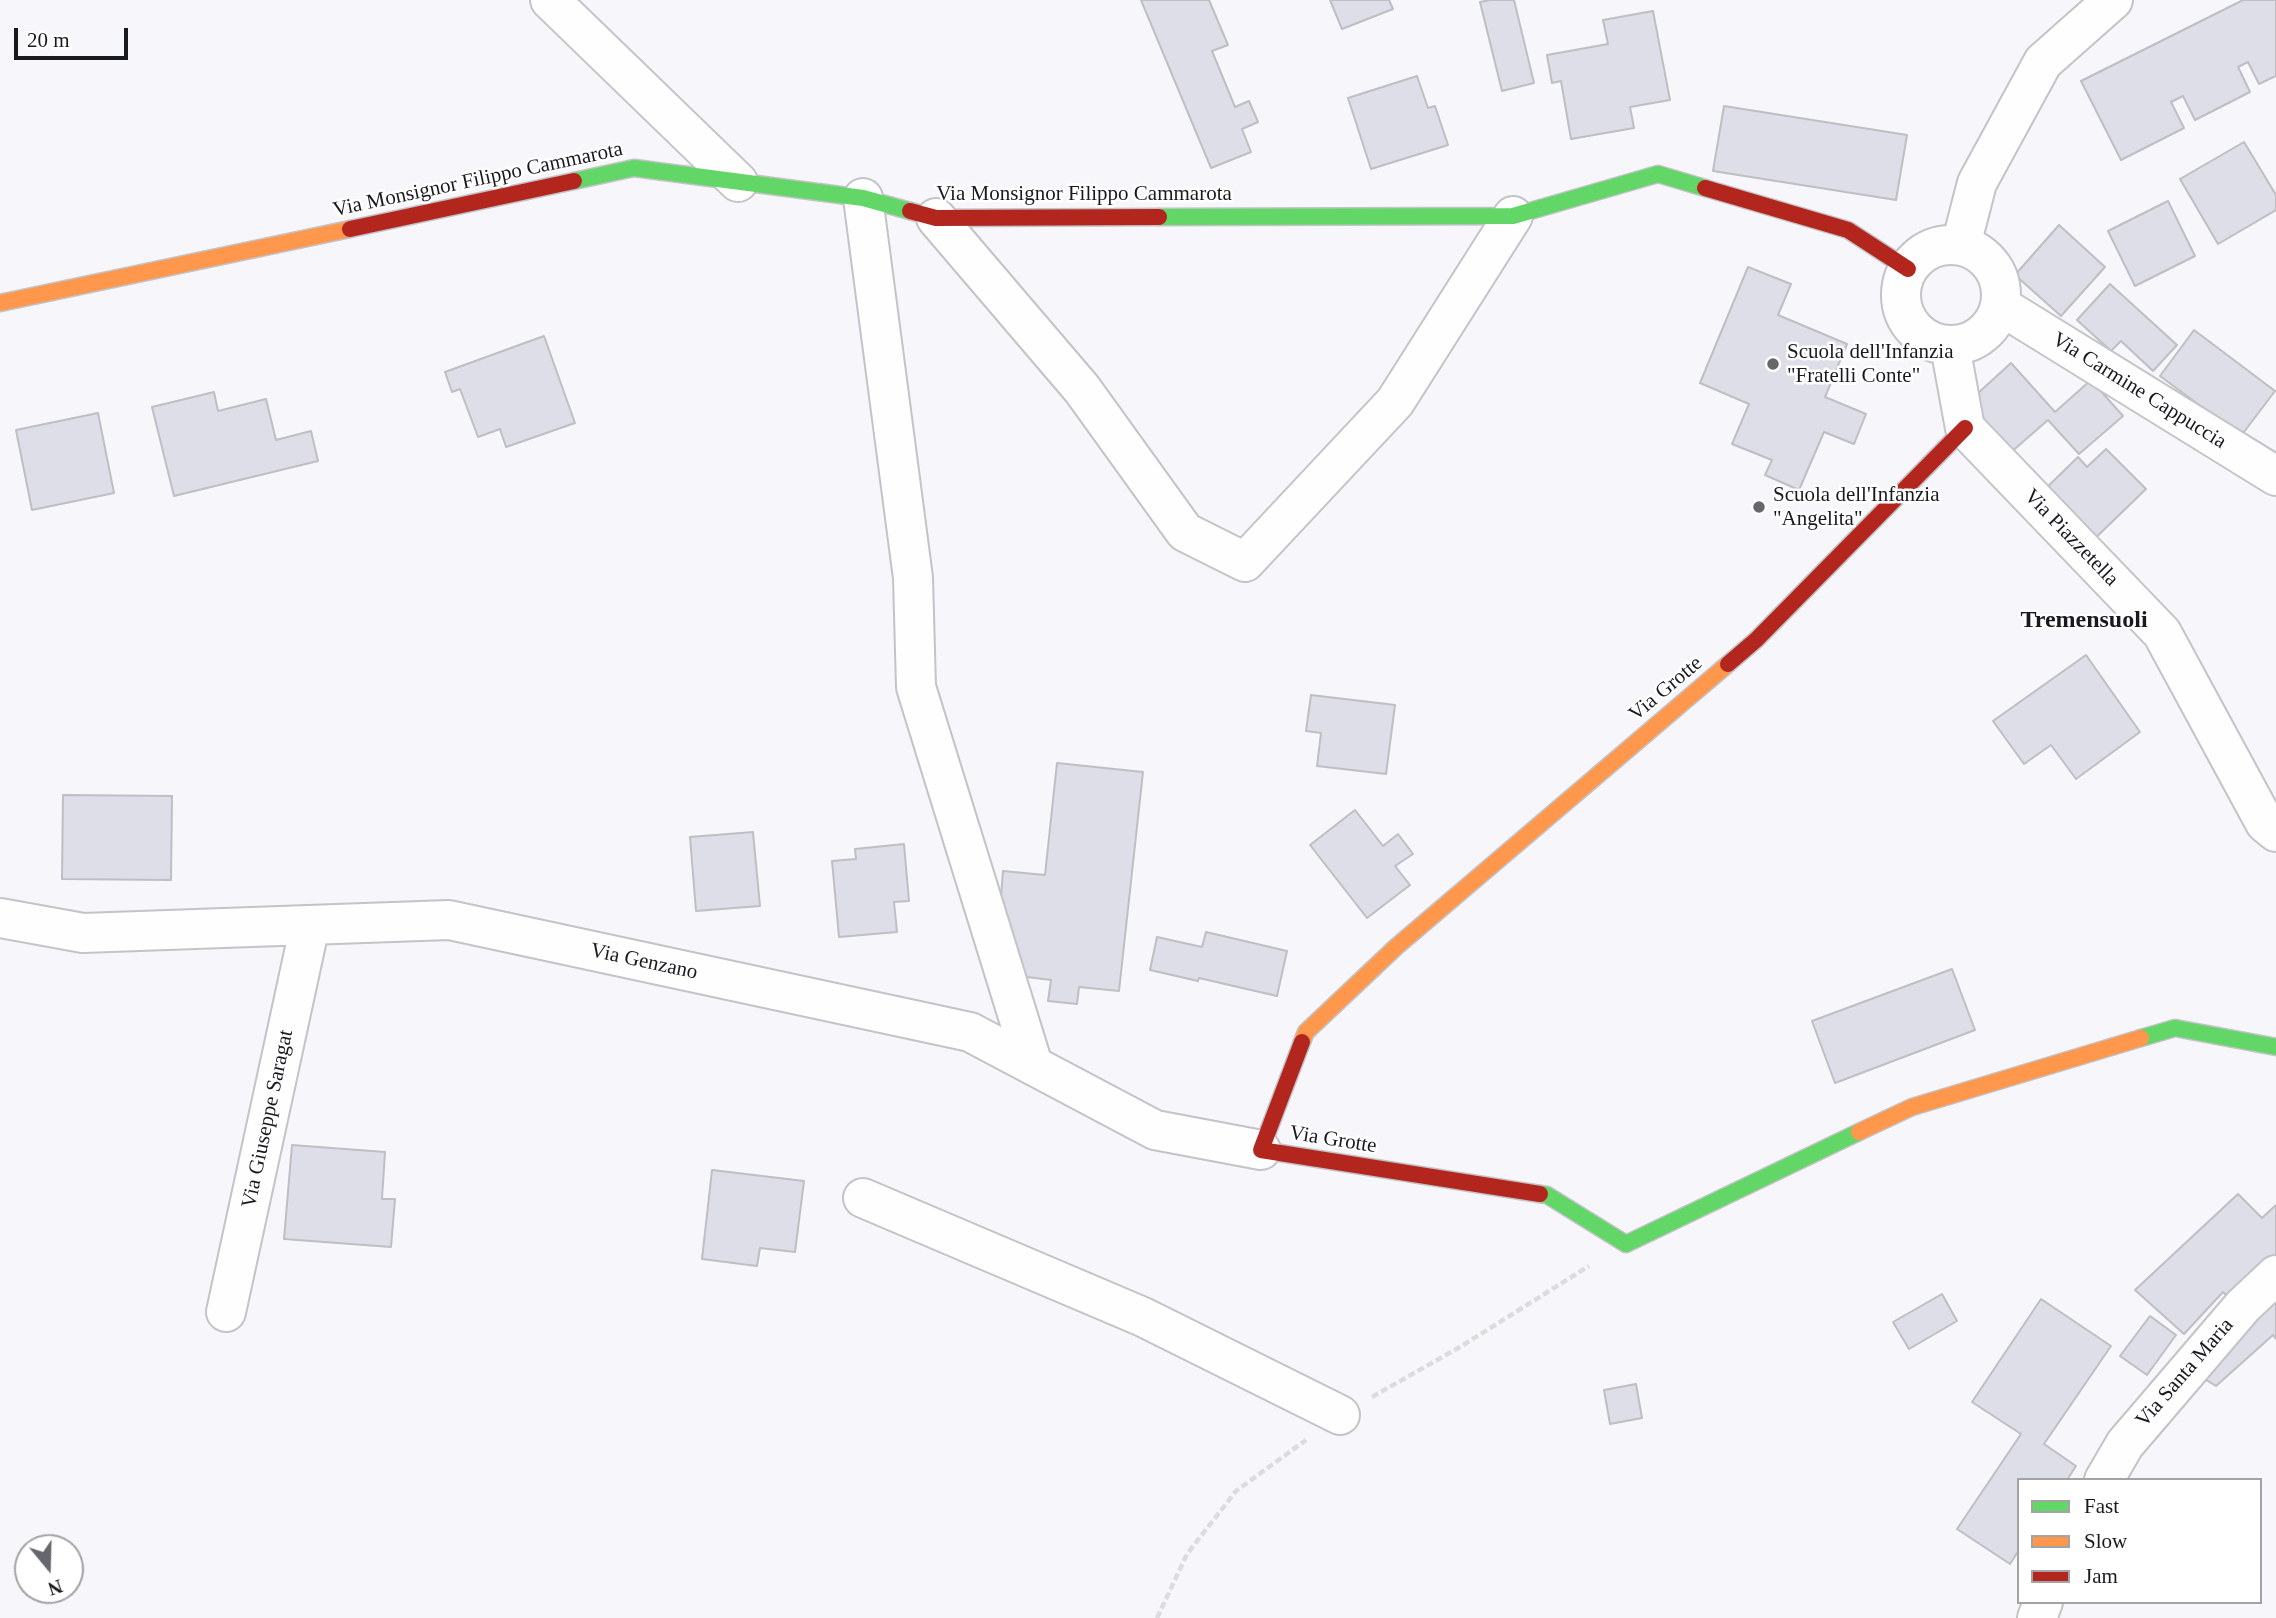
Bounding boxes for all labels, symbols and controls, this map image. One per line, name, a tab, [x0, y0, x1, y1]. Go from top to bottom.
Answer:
scale bar	[18, 14, 131, 58]
text: 20 m	[27, 28, 70, 52]
street label: Via Monsignor Filippo Cammarota	[331, 137, 625, 223]
street label: Via Monsignor Filippo Cammarota	[936, 181, 1232, 207]
street label: Via Carmine Cappuccia	[2047, 327, 2231, 455]
place label: Scuola dell'Infanzia "Fratelli Conte"	[1787, 339, 1953, 389]
marker: Scuola dell'Infanzia "Fratelli Conte"	[1765, 356, 1781, 372]
place label: Scuola dell'Infanzia "Angelita"	[1773, 482, 1939, 532]
street label: Via Piazzetella	[2018, 484, 2124, 592]
marker: Scuola dell'Infanzia "Angelita"	[1751, 499, 1767, 515]
district label: Tremensuoli	[2020, 607, 2148, 635]
street label: Via Grotte	[1624, 651, 1708, 727]
street label: Via Genzano	[588, 938, 700, 986]
street label: Via Giuseppe Saragat	[237, 1027, 299, 1211]
street label: Via Grotte	[1288, 1121, 1378, 1159]
street label: Via Santa Maria	[2131, 1313, 2239, 1433]
legend	[2017, 1478, 2262, 1604]
text: Fast	[2084, 1494, 2119, 1518]
text: Slow	[2084, 1529, 2127, 1553]
north arrow	[14, 1534, 84, 1604]
text: Jam	[2084, 1564, 2118, 1588]
text: N	[45, 1575, 65, 1600]

